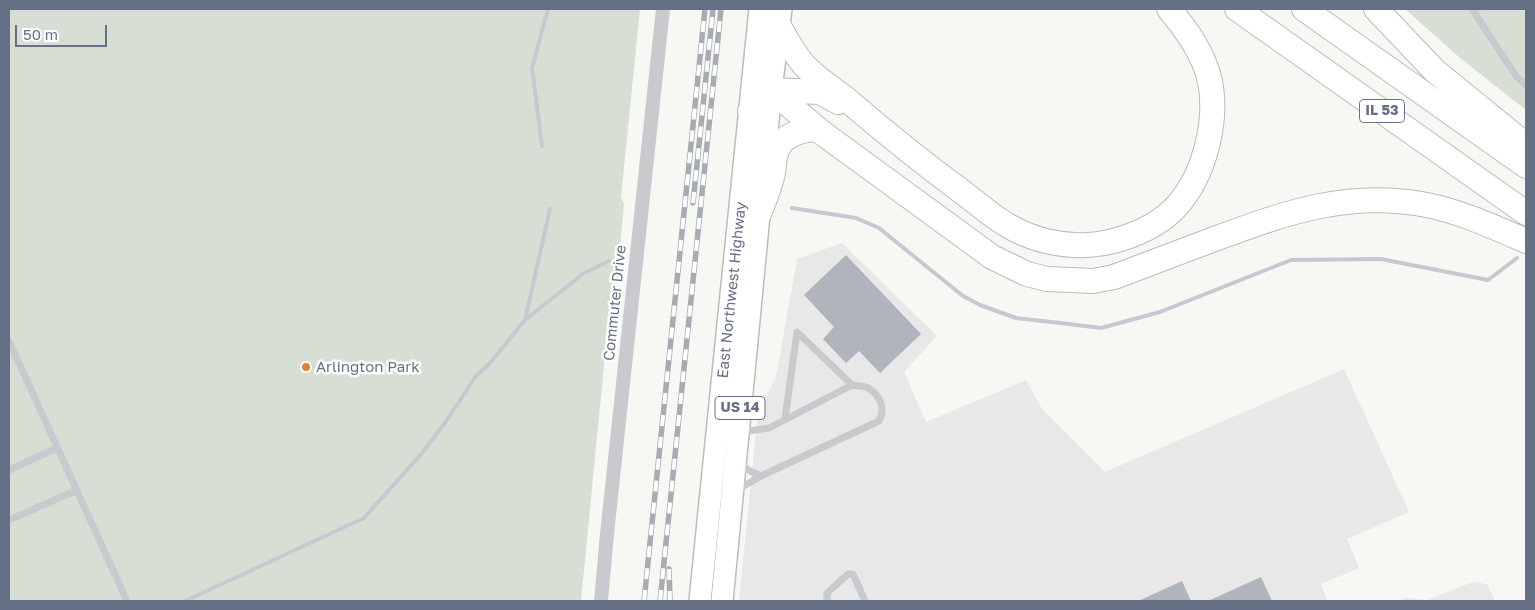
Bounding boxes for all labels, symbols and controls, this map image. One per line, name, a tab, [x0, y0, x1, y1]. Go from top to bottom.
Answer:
scale bar	[18, 15, 110, 47]
text: 50 m	[23, 25, 58, 43]
road number: IL 53	[1360, 100, 1404, 122]
street label: East Northwest Highway	[714, 201, 750, 379]
street label: Commuter Drive	[600, 244, 630, 362]
place label: Arlington Park	[316, 358, 420, 376]
marker: Arlington Park	[300, 361, 312, 373]
road number: US 14	[715, 396, 765, 419]

